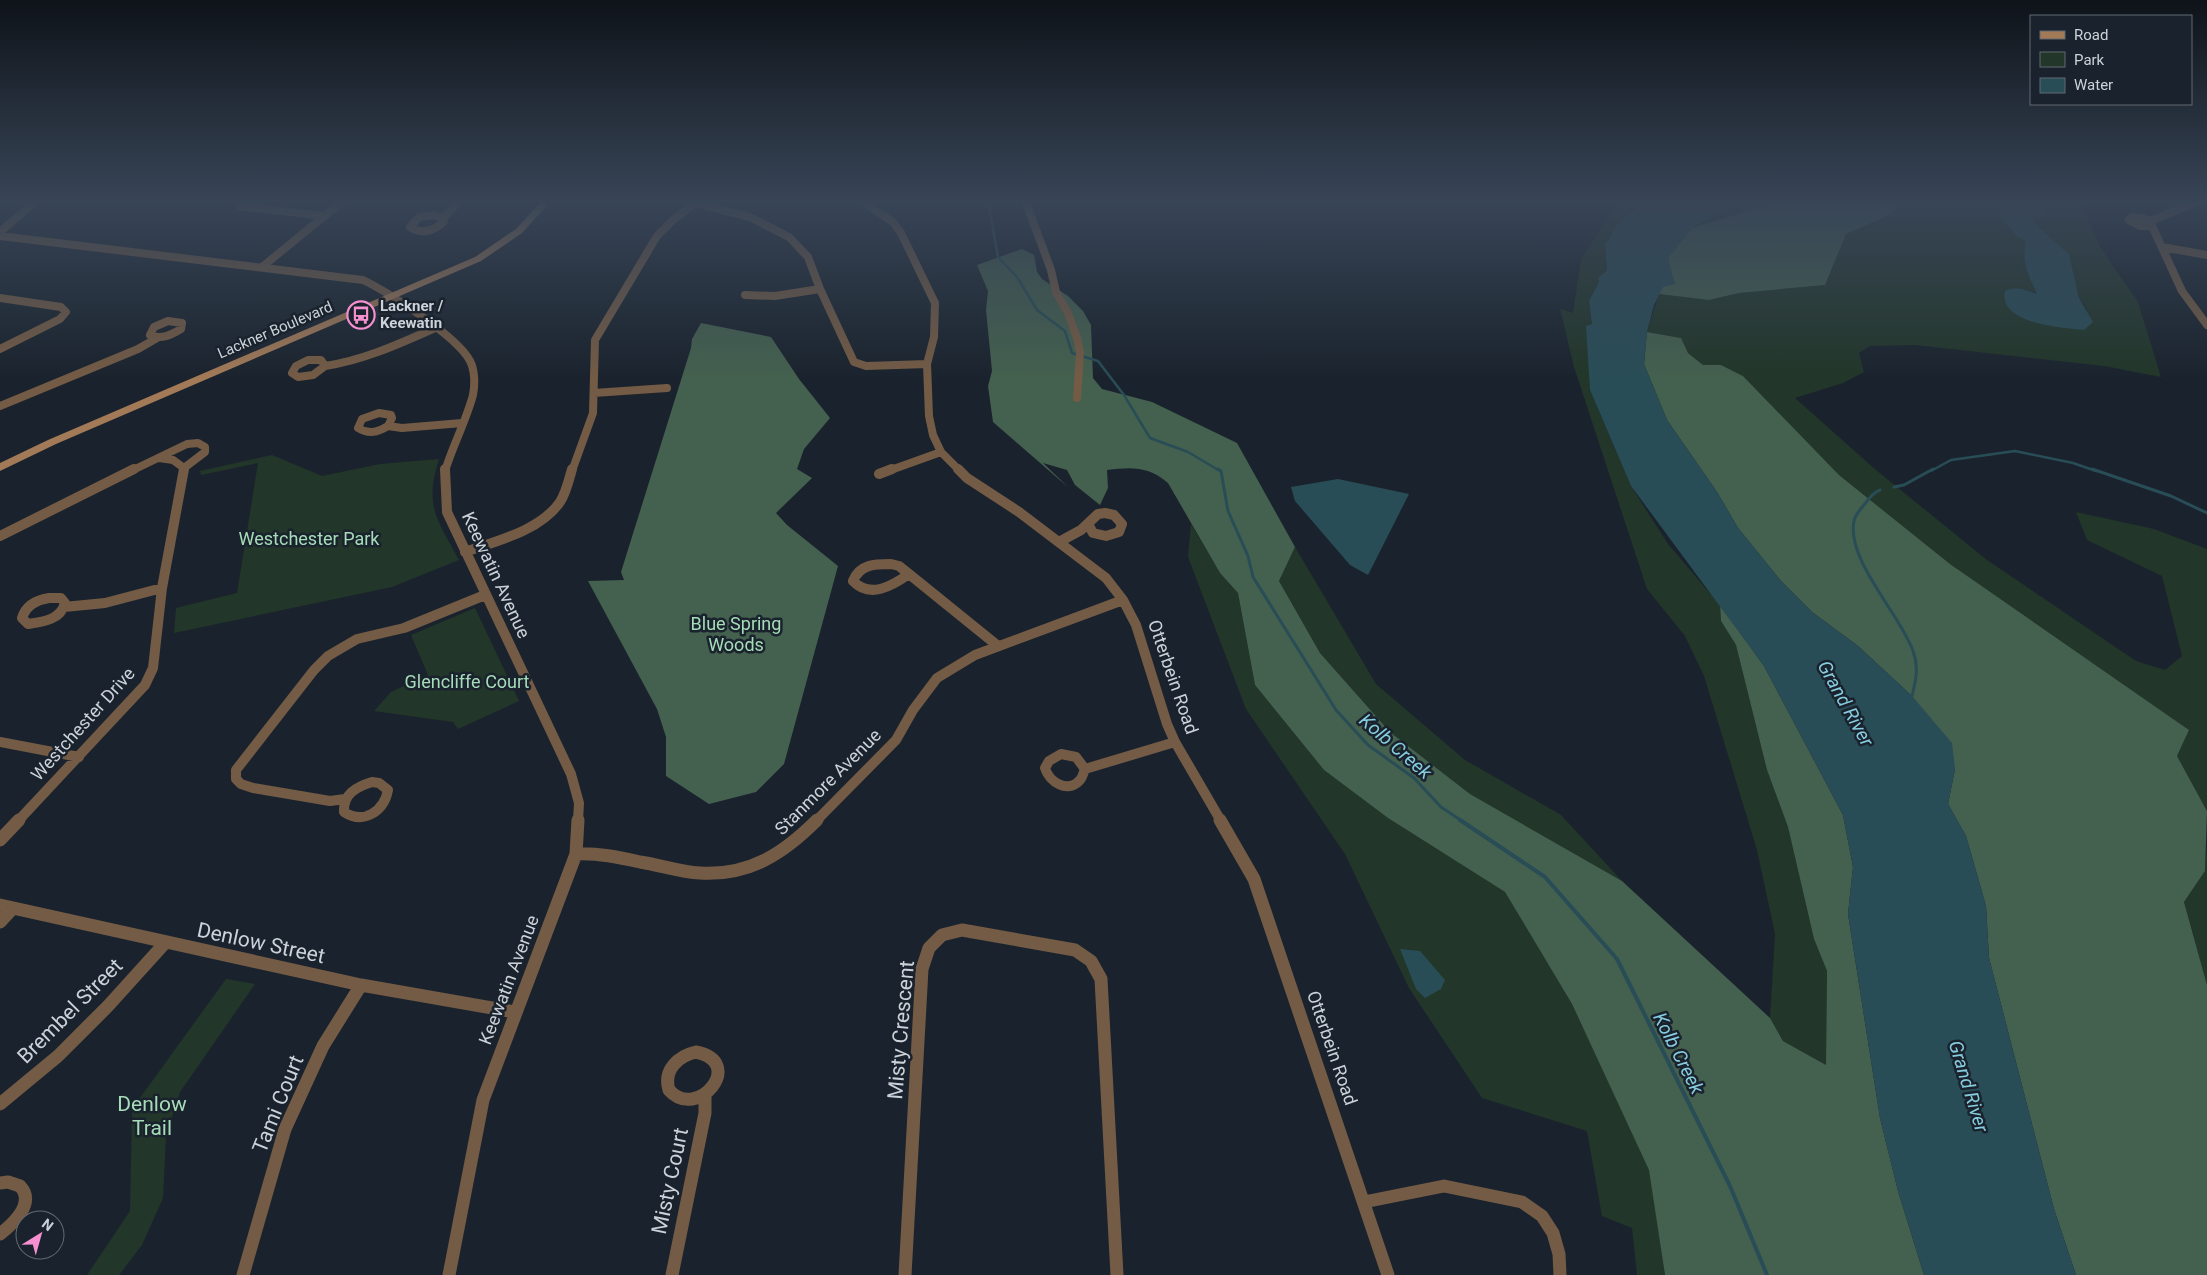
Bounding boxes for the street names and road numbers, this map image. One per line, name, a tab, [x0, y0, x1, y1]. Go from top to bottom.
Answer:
street label: Lackner Boulevard	[215, 298, 335, 362]
street label: Keewatin Avenue	[458, 508, 535, 641]
street label: Otterbein Road	[1144, 617, 1203, 737]
street label: Westchester Drive	[26, 663, 139, 785]
street label: Stanmore Avenue	[770, 724, 885, 839]
street label: Keewatin Avenue	[474, 912, 543, 1048]
street label: Denlow Street	[195, 918, 327, 968]
street label: Brembel Street	[13, 954, 127, 1068]
street label: Misty Crescent	[883, 959, 919, 1101]
street label: Otterbein Road	[1303, 988, 1362, 1108]
street label: Tami Court	[248, 1052, 309, 1156]
street label: Misty Court	[647, 1126, 693, 1236]

